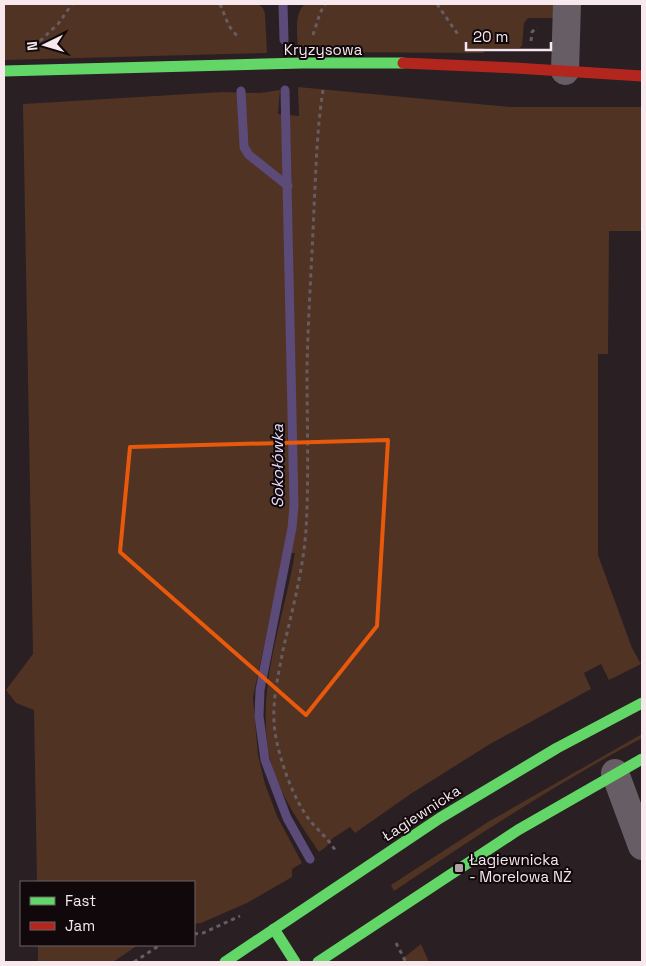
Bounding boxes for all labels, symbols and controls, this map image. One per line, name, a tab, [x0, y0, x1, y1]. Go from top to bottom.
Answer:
north arrow	[20, 20, 70, 70]
scale bar	[466, 20, 551, 52]
text: 20 m	[473, 27, 508, 46]
street label: Kryzysowa	[284, 40, 363, 59]
text: N	[23, 41, 41, 52]
water label: Sokołówka	[267, 423, 288, 508]
street label: Łagiewnicka	[378, 780, 464, 845]
place label: Łagiewnicka - Morelowa NŻ	[469, 850, 572, 886]
marker: Łagiewnicka - Morelowa NŻ	[453, 862, 465, 874]
legend	[20, 881, 195, 946]
text: Fast	[65, 891, 96, 910]
text: Jam	[65, 916, 95, 935]

